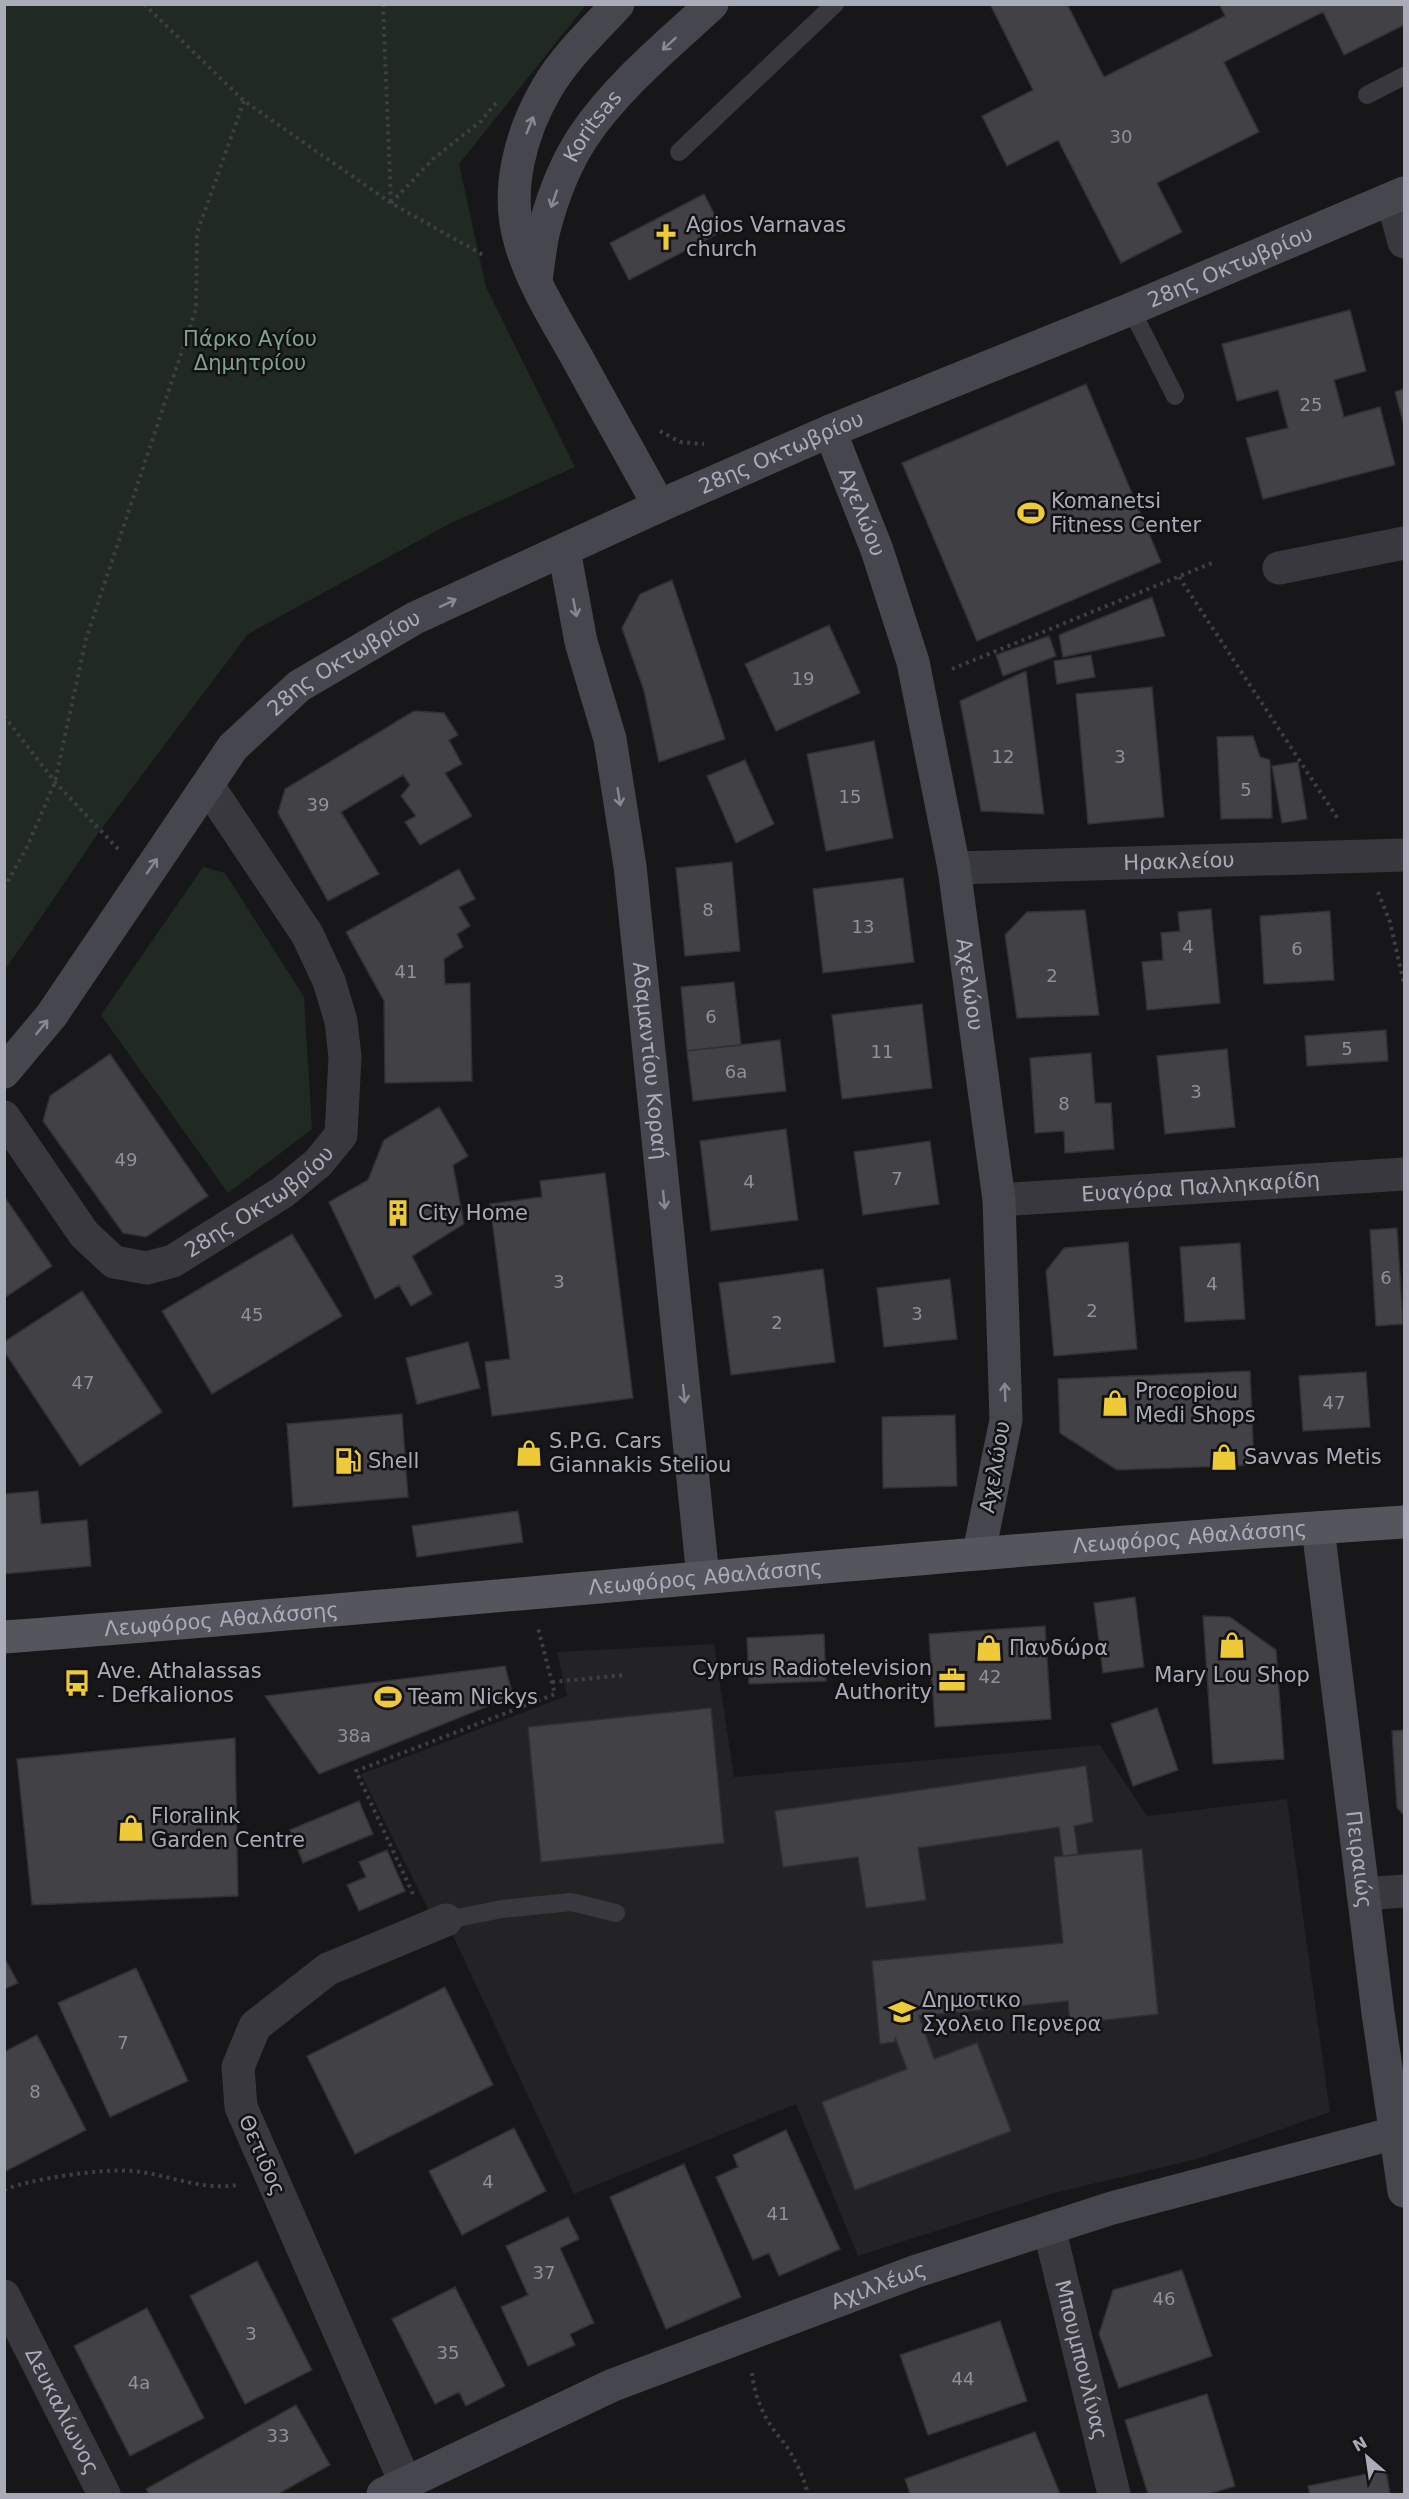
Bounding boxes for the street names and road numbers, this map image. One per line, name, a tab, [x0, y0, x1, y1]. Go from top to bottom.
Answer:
street label: Koritsas	[559, 85, 626, 166]
street label: 28ης Οκτωβρίου	[1144, 221, 1316, 313]
street label: 28ης Οκτωβρίου	[695, 407, 867, 499]
street label: Αχελώου	[834, 464, 890, 560]
street label: 28ης Οκτωβρίου	[263, 605, 425, 721]
street label: Ηρακλείου	[1123, 848, 1235, 875]
street label: Αχελώου	[952, 937, 988, 1032]
street label: Αδαμαντίου Κοραή	[628, 961, 672, 1161]
street label: 28ης Οκτωβρίου	[180, 1141, 339, 1263]
street label: Ευαγόρα Παλληκαρίδη	[1080, 1167, 1321, 1207]
street label: Αχελώου	[975, 1419, 1015, 1515]
street label: Λεωφόρος Αθαλάσσης	[1072, 1517, 1308, 1558]
street label: Λεωφόρος Αθαλάσσης	[587, 1555, 824, 1600]
street label: Λεωφόρος Αθαλάσσης	[103, 1598, 339, 1641]
street label: Πειραιώς	[1341, 1809, 1377, 1910]
street label: Θετιδος	[234, 2111, 290, 2199]
street label: Αχιλλέως	[827, 2257, 929, 2314]
street label: Μπουμπουλίνας	[1050, 2277, 1112, 2443]
street label: Δευκαλίωνος	[20, 2344, 104, 2478]

